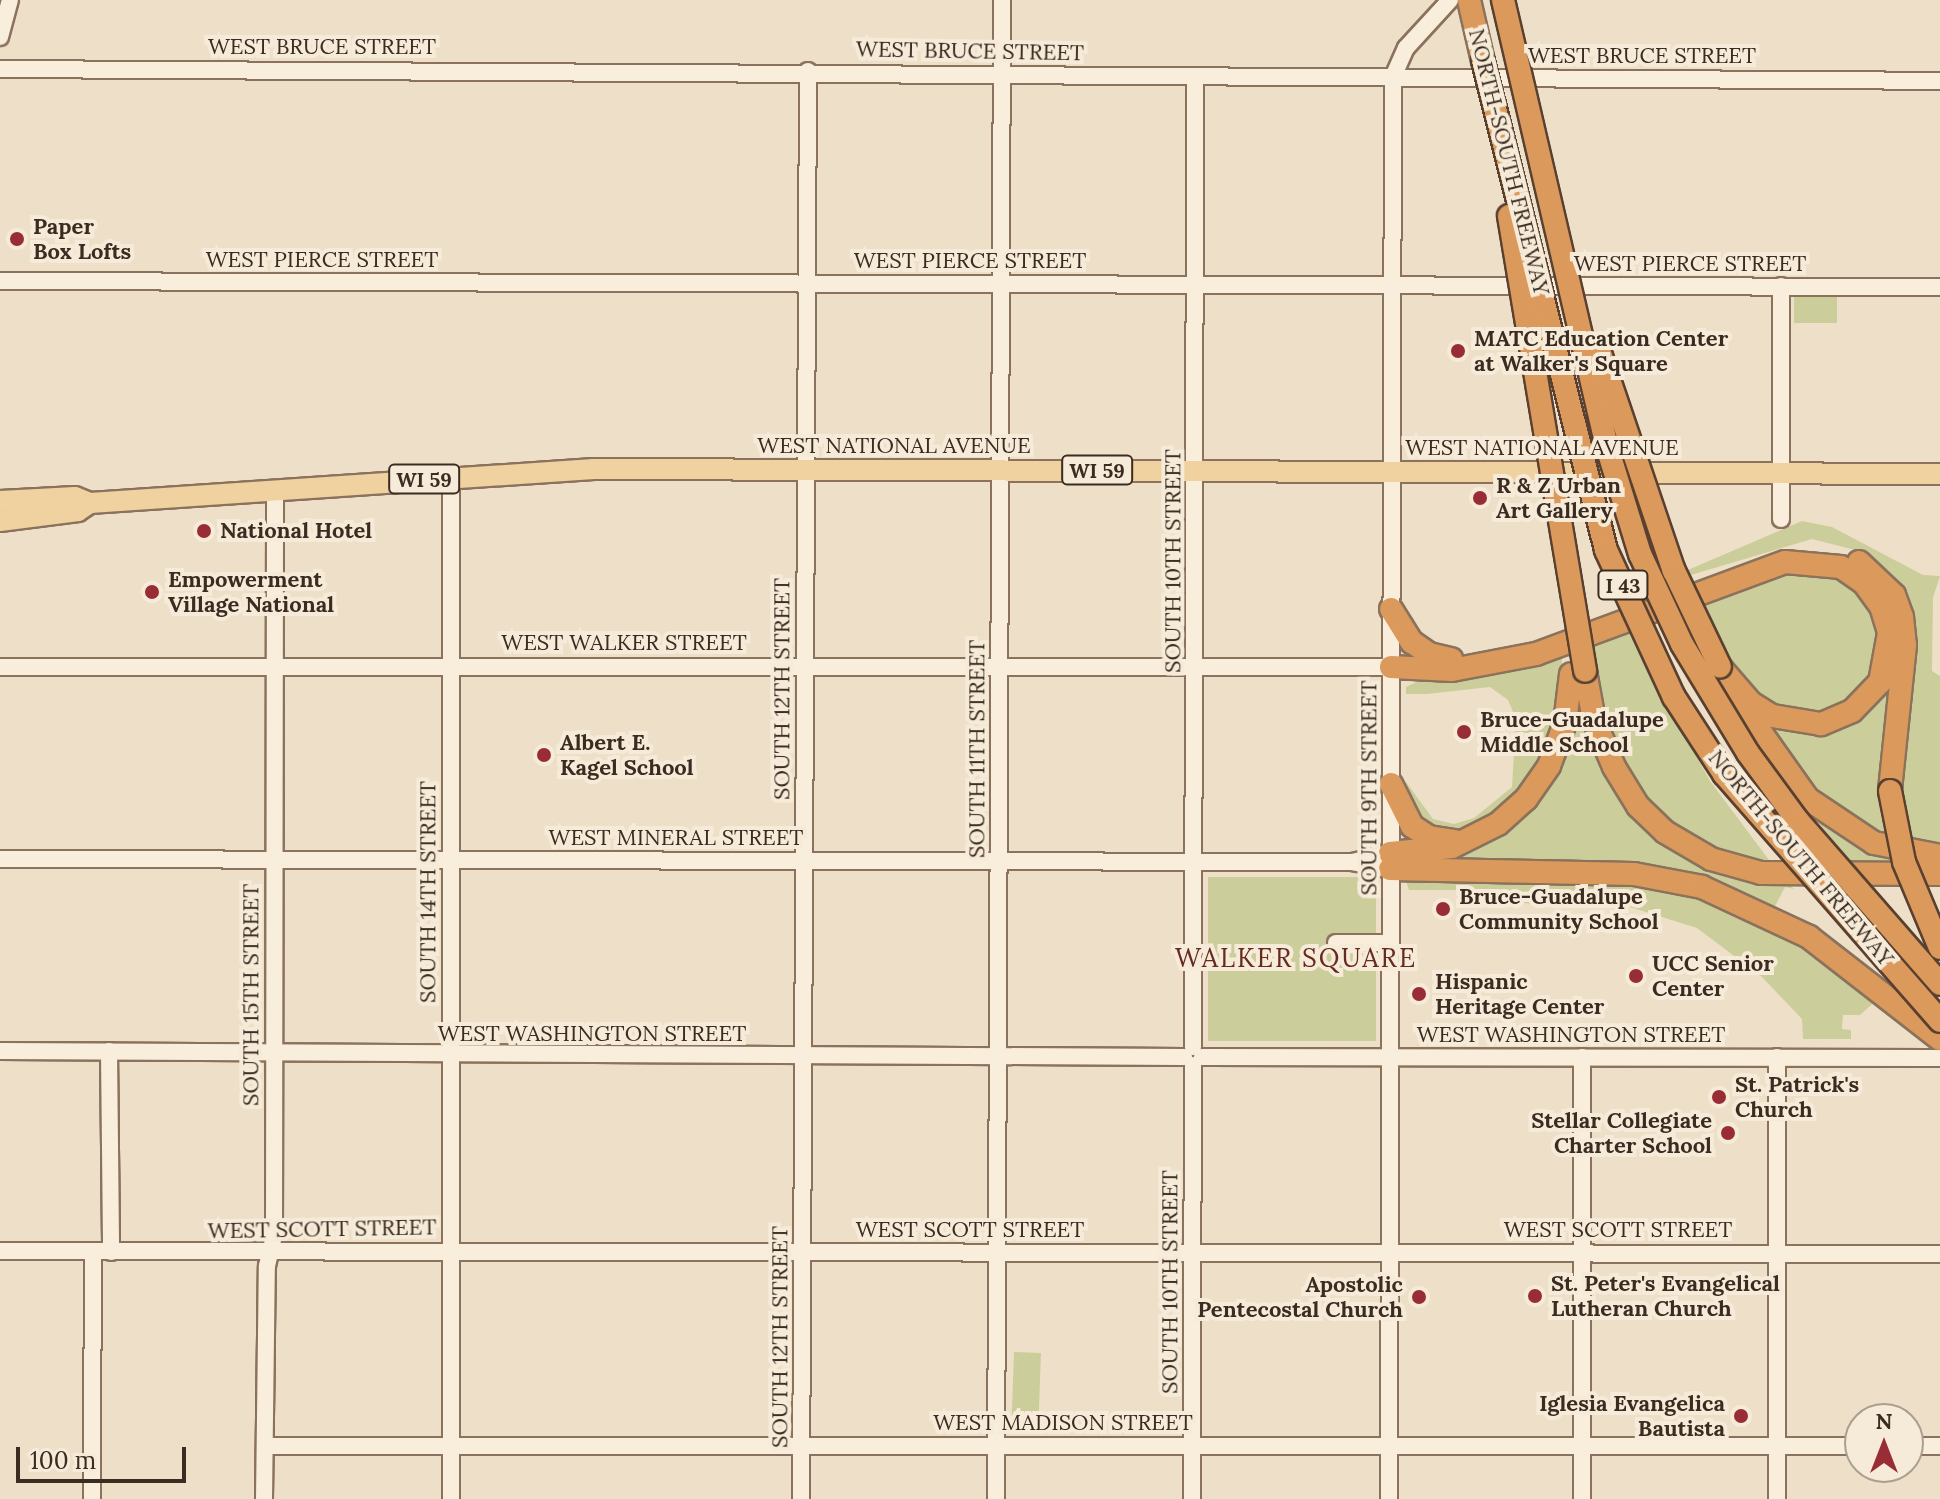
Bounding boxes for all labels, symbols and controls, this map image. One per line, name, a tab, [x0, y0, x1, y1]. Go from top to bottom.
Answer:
street label: NORTH-SOUTH FREEWAY	[1463, 26, 1555, 298]
street label: WEST BRUCE STREET	[208, 34, 436, 60]
street label: WEST BRUCE STREET	[856, 36, 1084, 66]
street label: WEST BRUCE STREET	[1528, 43, 1756, 69]
place label: Paper Box Lofts	[33, 213, 131, 264]
marker: Paper Box Lofts	[8, 230, 26, 248]
street label: WEST PIERCE STREET	[206, 247, 438, 273]
street label: WEST PIERCE STREET	[854, 248, 1086, 274]
street label: WEST PIERCE STREET	[1574, 251, 1806, 277]
place label: MATC Education Center at Walker's Square	[1474, 325, 1728, 376]
marker: MATC Education Center at Walker's Square	[1449, 342, 1467, 360]
street label: WEST NATIONAL AVENUE	[757, 433, 1031, 459]
street label: WEST NATIONAL AVENUE	[1405, 435, 1679, 461]
street label: SOUTH 10TH STREET	[1160, 449, 1186, 673]
road number: WI 59	[1061, 454, 1133, 486]
road number: WI 59	[388, 463, 460, 495]
place label: R & Z Urban Art Gallery	[1496, 472, 1621, 524]
marker: R & Z Urban Art Gallery	[1471, 489, 1489, 507]
place label: National Hotel	[220, 518, 372, 544]
marker: National Hotel	[195, 522, 213, 540]
place label: Empowerment Village National	[168, 566, 334, 618]
road number: I 43	[1597, 569, 1649, 601]
street label: SOUTH 12TH STREET	[769, 578, 795, 800]
marker: Empowerment Village National	[143, 583, 161, 601]
street label: WEST WALKER STREET	[501, 630, 747, 656]
street label: SOUTH 11TH STREET	[964, 640, 990, 858]
street label: SOUTH 9TH STREET	[1356, 681, 1382, 895]
place label: Bruce-Guadalupe Middle School	[1480, 706, 1664, 758]
marker: Bruce-Guadalupe Middle School	[1455, 723, 1473, 741]
place label: Albert E. Kagel School	[560, 729, 694, 780]
street label: NORTH-SOUTH FREEWAY	[1703, 745, 1899, 971]
marker: Albert E. Kagel School	[535, 746, 553, 764]
street label: SOUTH 14TH STREET	[415, 781, 441, 1003]
street label: WEST MINERAL STREET	[549, 825, 803, 851]
place label: Bruce-Guadalupe Community School	[1459, 883, 1659, 934]
street label: SOUTH 15TH STREET	[238, 884, 264, 1106]
marker: Bruce-Guadalupe Community School	[1434, 900, 1452, 918]
district label: WALKER SQUARE	[1175, 942, 1417, 974]
place label: UCC Senior Center	[1652, 950, 1774, 1002]
marker: UCC Senior Center	[1627, 967, 1645, 985]
place label: Hispanic Heritage Center	[1435, 968, 1604, 1020]
marker: Hispanic Heritage Center	[1410, 985, 1428, 1003]
street label: WEST WASHINGTON STREET	[438, 1021, 746, 1047]
street label: WEST WASHINGTON STREET	[1417, 1022, 1725, 1048]
place label: St. Patrick's Church	[1735, 1071, 1859, 1122]
marker: St. Patrick's Church	[1710, 1088, 1728, 1106]
place label: Stellar Collegiate Charter School	[1531, 1107, 1712, 1158]
marker: Stellar Collegiate Charter School	[1719, 1124, 1737, 1142]
street label: SOUTH 10TH STREET	[1157, 1170, 1183, 1394]
street label: WEST SCOTT STREET	[207, 1214, 437, 1244]
street label: WEST SCOTT STREET	[856, 1217, 1084, 1243]
street label: WEST SCOTT STREET	[1504, 1217, 1732, 1243]
street label: SOUTH 12TH STREET	[767, 1226, 793, 1448]
place label: St. Peter's Evangelical Lutheran Church	[1551, 1270, 1780, 1322]
place label: Apostolic Pentecostal Church	[1197, 1271, 1403, 1322]
marker: St. Peter's Evangelical Lutheran Church	[1526, 1287, 1544, 1305]
marker: Apostolic Pentecostal Church	[1410, 1288, 1428, 1306]
place label: Iglesia Evangelica Bautista	[1539, 1390, 1725, 1442]
north arrow	[1844, 1403, 1924, 1483]
marker: Iglesia Evangelica Bautista	[1732, 1407, 1750, 1425]
text: N	[1875, 1407, 1893, 1435]
street label: WEST MADISON STREET	[933, 1410, 1193, 1436]
scale bar	[20, 1431, 190, 1481]
text: 100 m	[30, 1445, 96, 1476]

